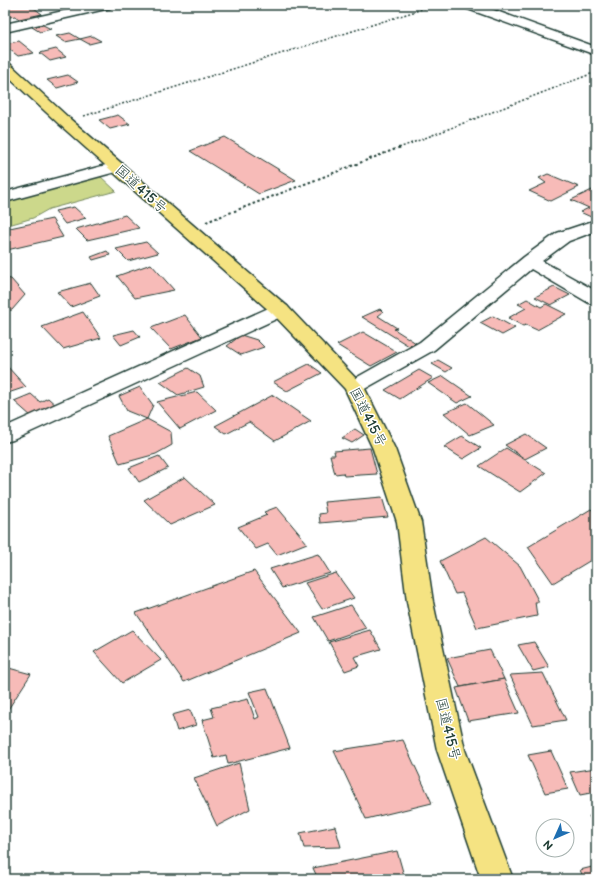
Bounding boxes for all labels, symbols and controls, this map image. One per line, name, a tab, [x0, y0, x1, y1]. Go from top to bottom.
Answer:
street label: 国道415号	[112, 161, 170, 217]
street label: 国道415号	[346, 385, 390, 449]
street label: 国道415号	[432, 696, 464, 762]
north arrow	[535, 818, 575, 858]
text: N	[541, 837, 556, 852]

